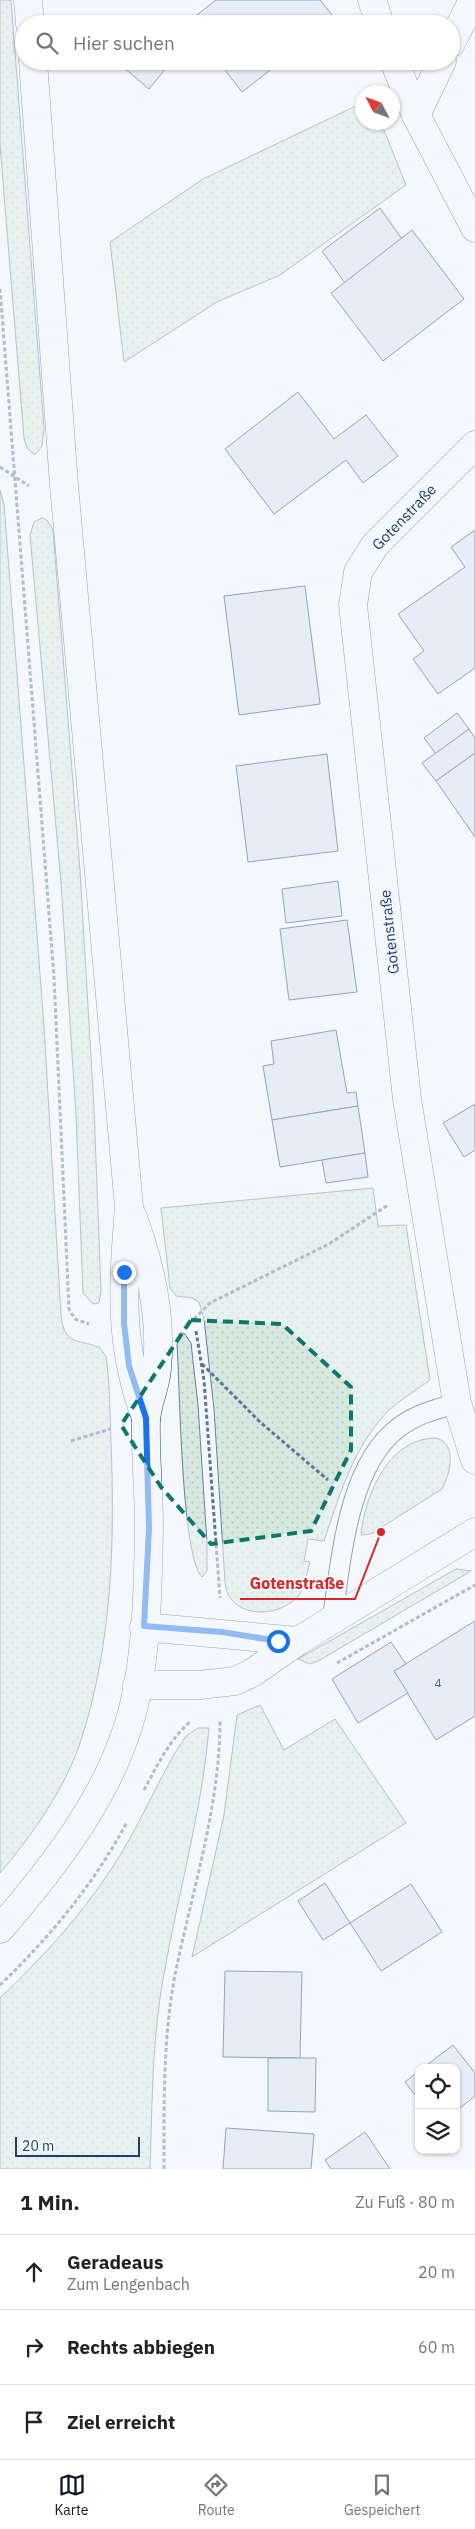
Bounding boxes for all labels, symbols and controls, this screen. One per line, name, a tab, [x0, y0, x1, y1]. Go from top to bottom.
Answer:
search box	[15, 15, 460, 70]
icon: search	[33, 29, 61, 57]
text: Hier suchen	[73, 31, 175, 55]
north arrow	[355, 85, 400, 130]
street label: Gotenstraße	[368, 480, 440, 554]
street label: Gotenstraße	[375, 889, 403, 975]
route end	[113, 1261, 136, 1284]
callout: Gotenstraße	[240, 1568, 355, 1599]
text: Gotenstraße	[250, 1573, 344, 1593]
route start	[267, 1630, 290, 1653]
house number: 4	[434, 1675, 442, 1690]
map controls	[415, 2064, 460, 2154]
button: locate	[415, 2064, 460, 2109]
button: layers	[415, 2109, 460, 2154]
scale bar	[15, 2134, 140, 2157]
text: 20 m	[22, 2137, 54, 2155]
text: 1 Min.	[20, 2188, 80, 2216]
text: Zu Fuß · 80 m	[355, 2192, 455, 2212]
text: Geradeaus	[67, 2250, 164, 2274]
icon: ahead	[20, 2258, 48, 2286]
text: 20 m	[418, 2262, 455, 2282]
text: Zum Lengenbach	[67, 2274, 190, 2294]
icon: right	[20, 2333, 48, 2361]
text: Rechts abbiegen	[67, 2335, 215, 2359]
text: 60 m	[418, 2337, 455, 2357]
icon: arrive	[20, 2408, 48, 2436]
text: Ziel erreicht	[67, 2410, 175, 2434]
tab: Karte	[55, 2471, 89, 2519]
tab: Route	[198, 2471, 235, 2519]
tab: Gespeichert	[344, 2471, 420, 2519]

